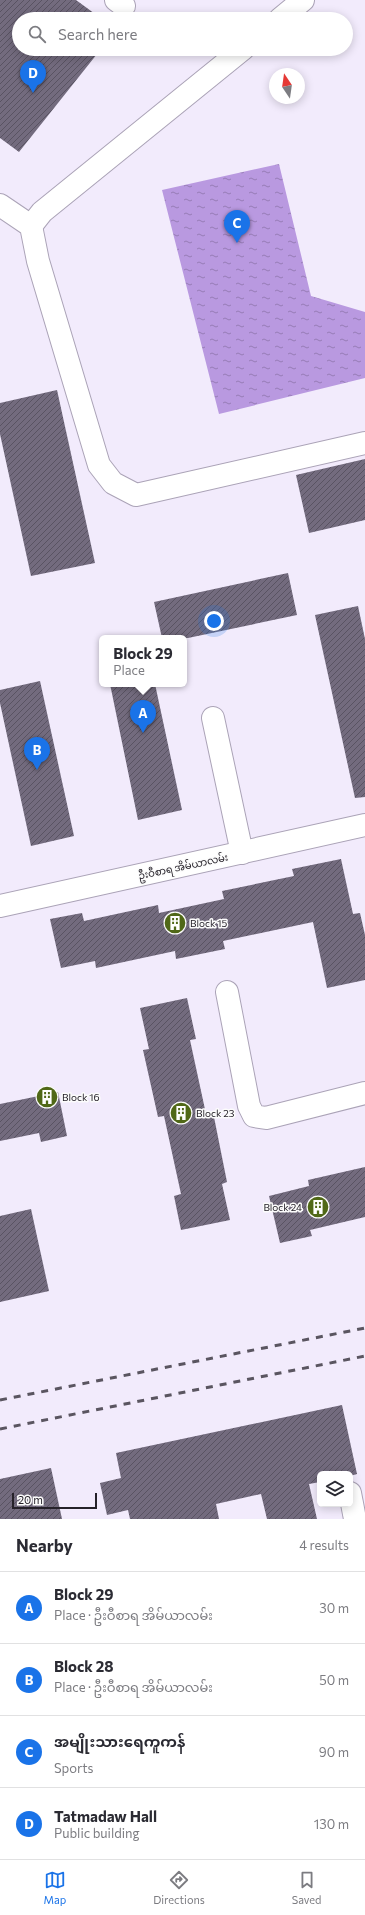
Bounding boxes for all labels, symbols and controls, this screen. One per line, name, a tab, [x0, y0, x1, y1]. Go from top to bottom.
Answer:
search box	[12, 12, 353, 56]
icon: search	[26, 23, 48, 45]
text: Search here	[58, 25, 137, 43]
pin: D	[20, 60, 46, 93]
north arrow	[269, 68, 305, 104]
pin: C	[224, 210, 250, 243]
your location	[204, 611, 224, 631]
popup	[99, 635, 187, 687]
text: Block 29	[113, 644, 173, 662]
text: Place	[113, 662, 145, 678]
pin: A	[130, 700, 156, 733]
pin: B	[24, 737, 50, 770]
street label: ဦးဝီစာရ အိမ်ယာလမ်း	[137, 850, 230, 884]
building icon: Block 15	[162, 910, 188, 936]
place label: Block 15	[190, 917, 228, 929]
building icon: Block 16	[34, 1084, 60, 1110]
place label: Block 16	[62, 1091, 100, 1103]
building icon: Block 23	[168, 1100, 194, 1126]
place label: Block 23	[196, 1107, 235, 1119]
building icon: Block 24	[305, 1194, 331, 1220]
place label: Block 24	[263, 1201, 302, 1213]
map controls	[317, 1471, 353, 1507]
button: layers	[317, 1471, 353, 1507]
scale bar	[12, 1491, 97, 1510]
text: 20 m	[18, 1493, 43, 1506]
text: Nearby	[16, 1535, 73, 1556]
text: 4 results	[299, 1537, 349, 1553]
text: Block 29	[54, 1585, 113, 1603]
text: A	[24, 1600, 34, 1616]
text: 30 m	[319, 1600, 349, 1616]
text: Place · ဦးဝီစာရ အိမ်ယာလမ်း	[54, 1607, 213, 1623]
text: Block 28	[54, 1657, 113, 1675]
text: B	[25, 1672, 33, 1688]
text: 50 m	[319, 1672, 349, 1688]
text: Place · ဦးဝီစာရ အိမ်ယာလမ်း	[54, 1679, 213, 1695]
text: အမျိုးသားရေကူကန်	[54, 1732, 185, 1750]
text: C	[25, 1744, 33, 1760]
text: 90 m	[319, 1744, 349, 1760]
text: Sports	[54, 1760, 94, 1776]
text: Tatmadaw Hall	[54, 1807, 157, 1825]
text: D	[24, 1816, 34, 1832]
text: 130 m	[314, 1816, 349, 1832]
text: Public building	[54, 1825, 140, 1841]
tab: Map	[44, 1869, 66, 1906]
tab: Directions	[153, 1869, 205, 1906]
tab: Saved	[292, 1869, 321, 1906]

